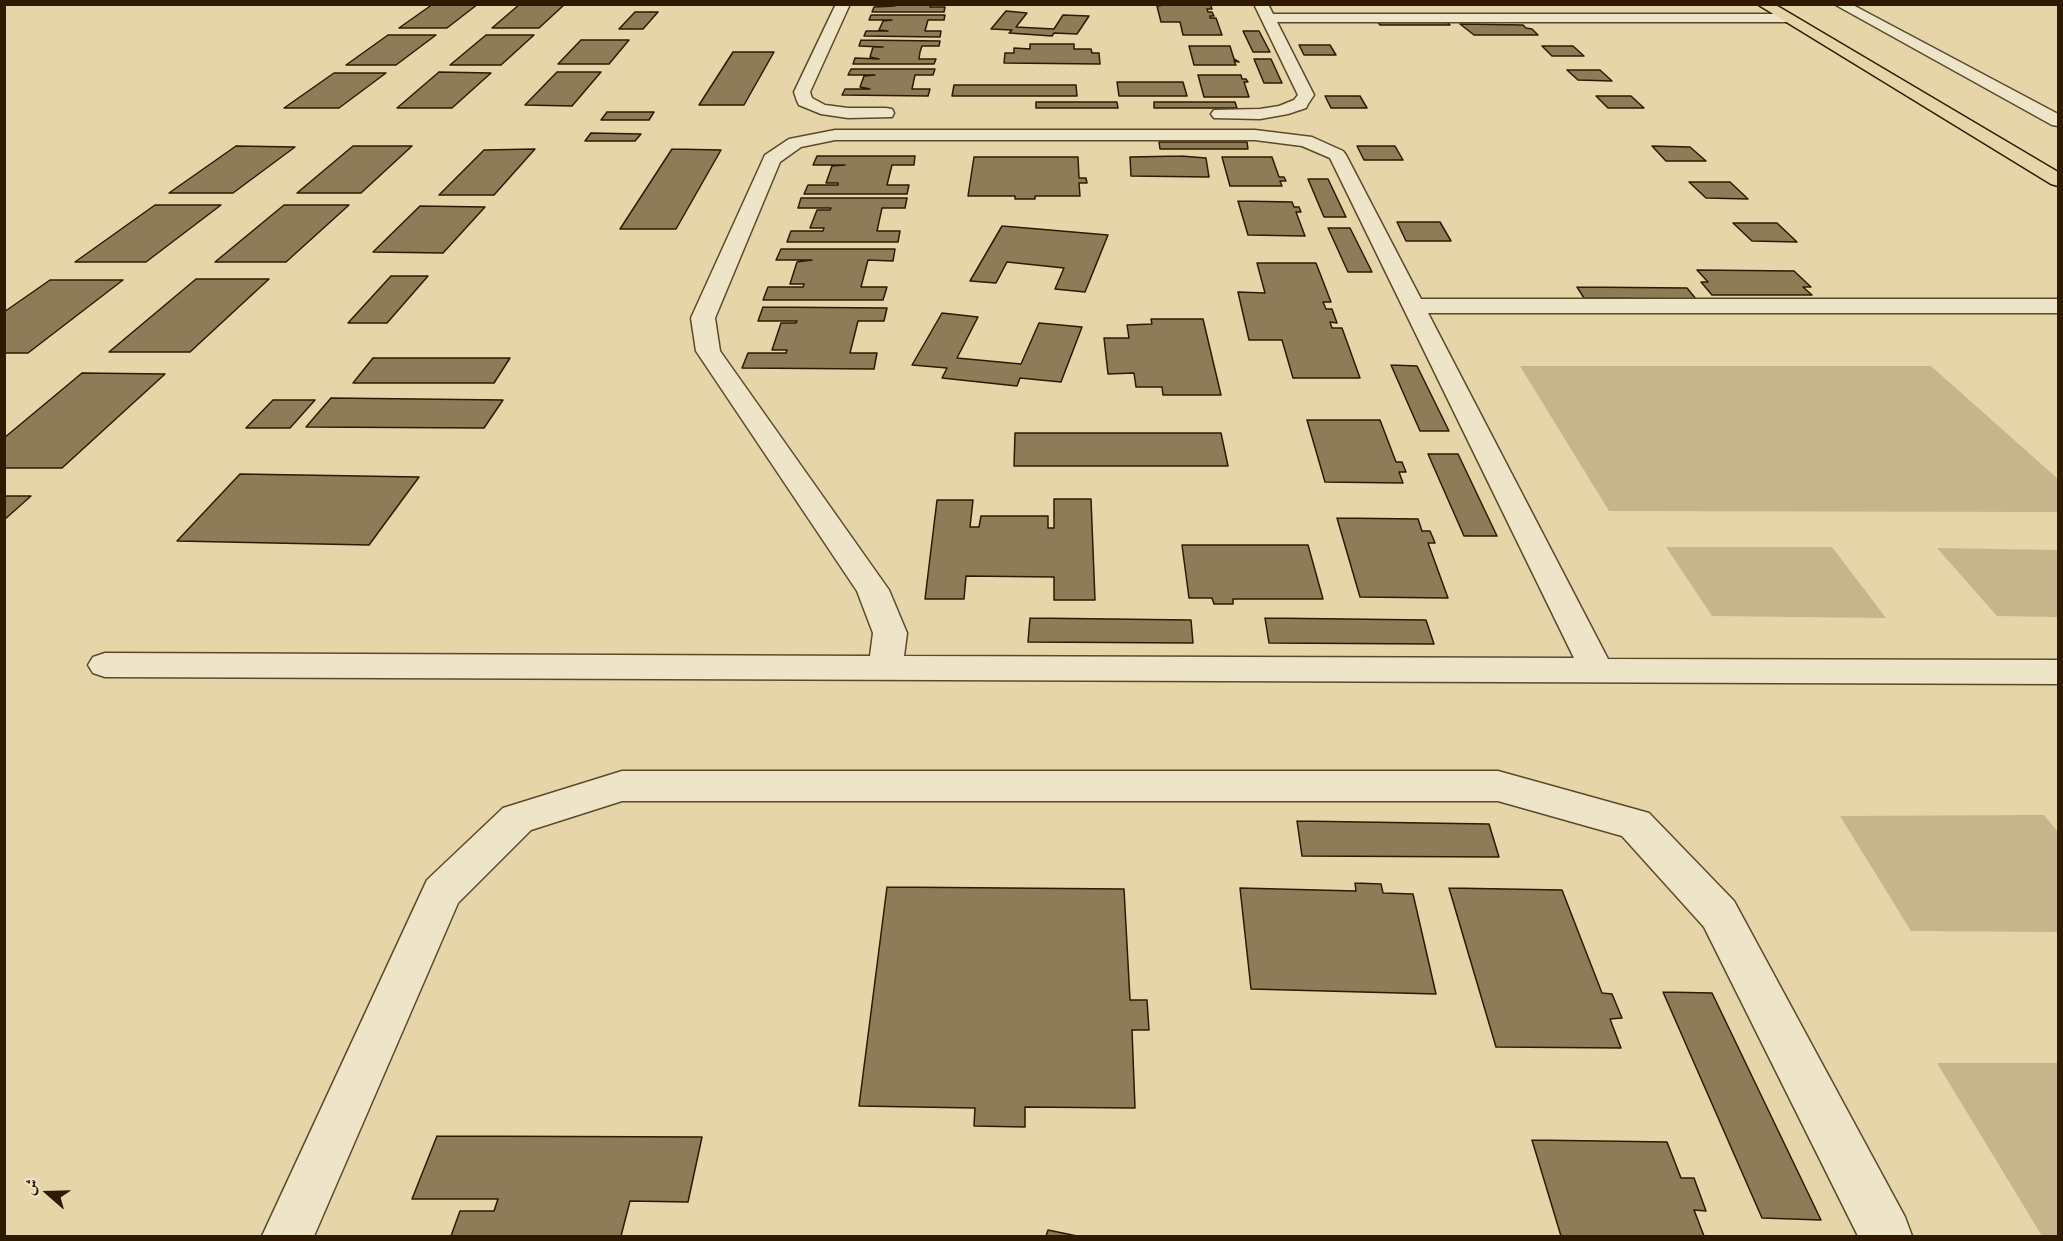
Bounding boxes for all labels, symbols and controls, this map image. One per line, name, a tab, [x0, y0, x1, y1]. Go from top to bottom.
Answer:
north arrow	[18, 1163, 78, 1223]
text: ش	[18, 1176, 43, 1198]

